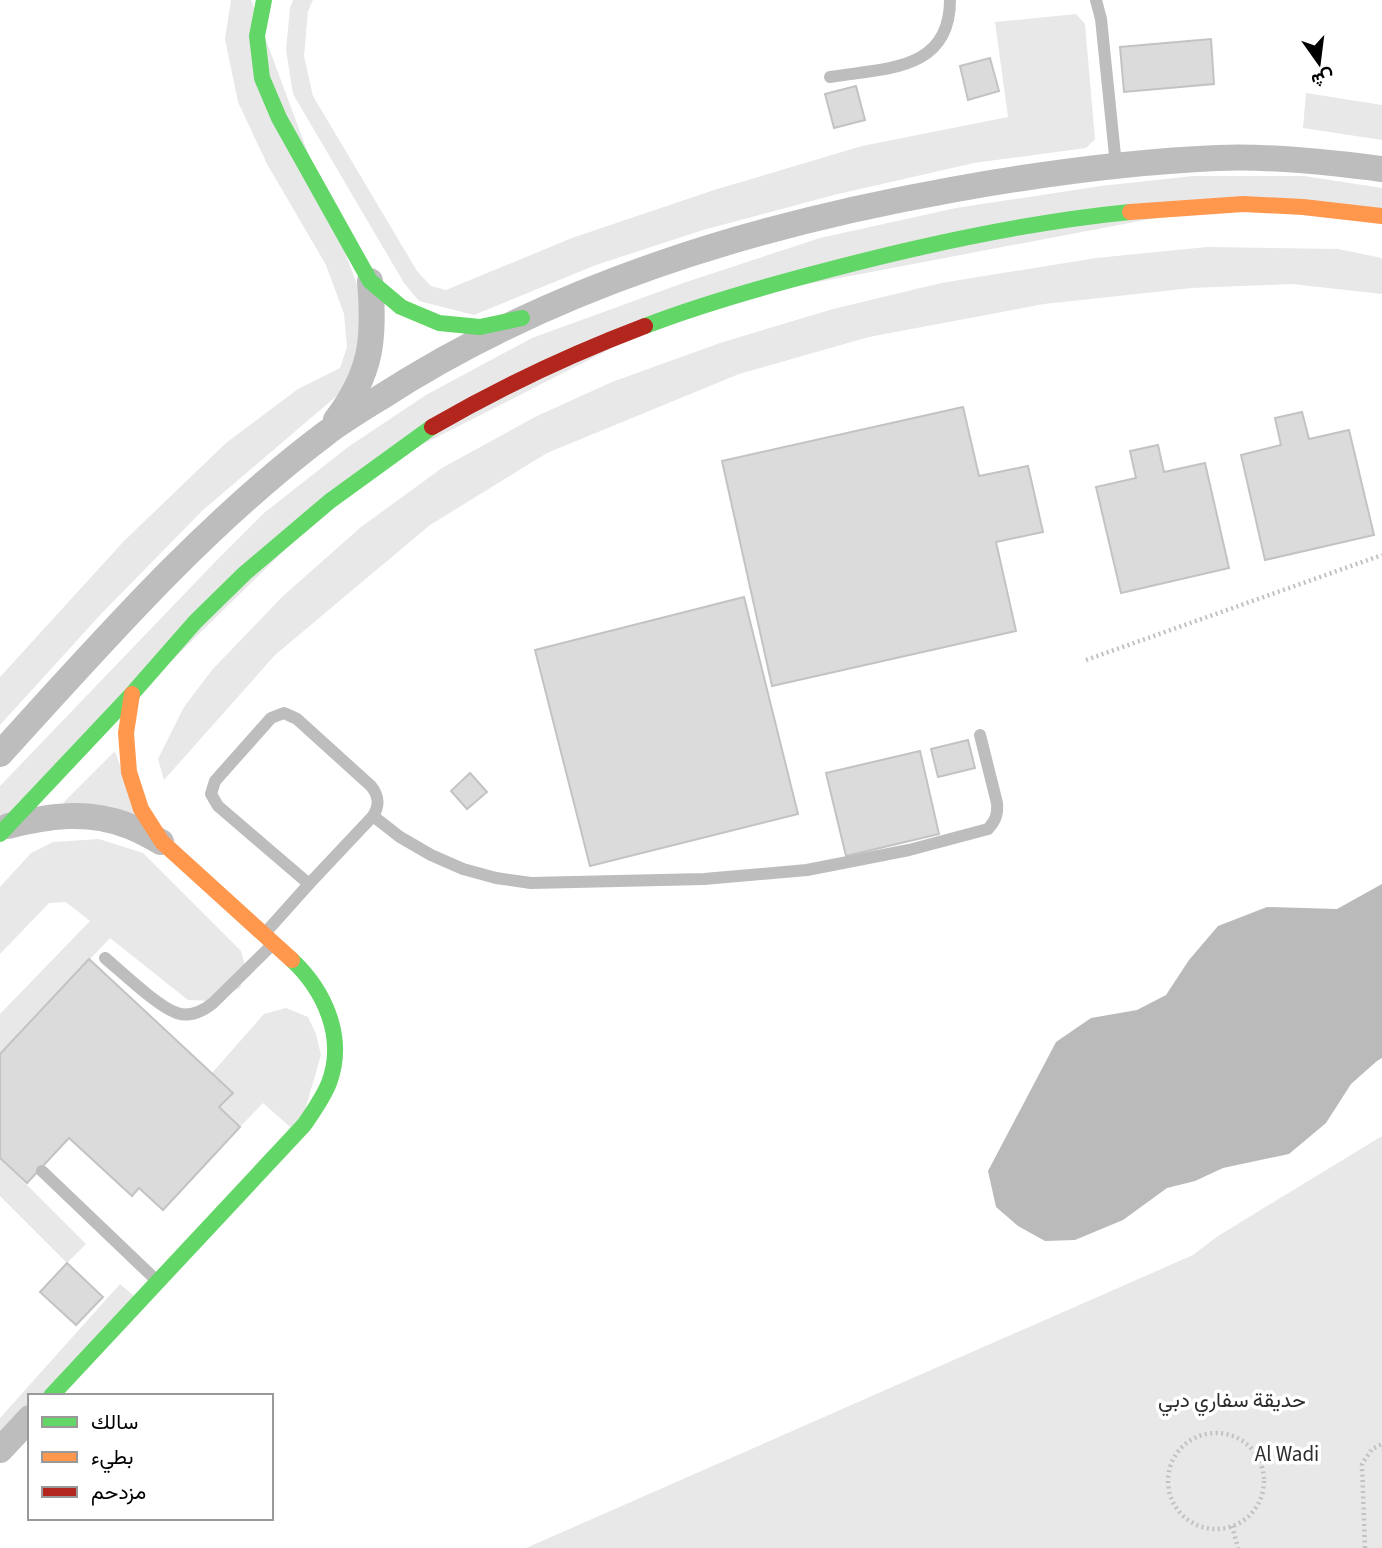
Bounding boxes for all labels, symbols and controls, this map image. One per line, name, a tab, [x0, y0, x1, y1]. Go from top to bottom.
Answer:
north arrow	[1284, 28, 1354, 98]
text: ش	[1308, 62, 1337, 94]
park label: حديقة سفاري دبي	[1158, 1385, 1306, 1417]
legend	[28, 1394, 273, 1520]
text: سالك	[91, 1407, 138, 1437]
park label: Al Wadi	[1255, 1439, 1319, 1469]
text: بطيء	[91, 1442, 134, 1474]
text: مزدحم	[91, 1477, 146, 1507]

